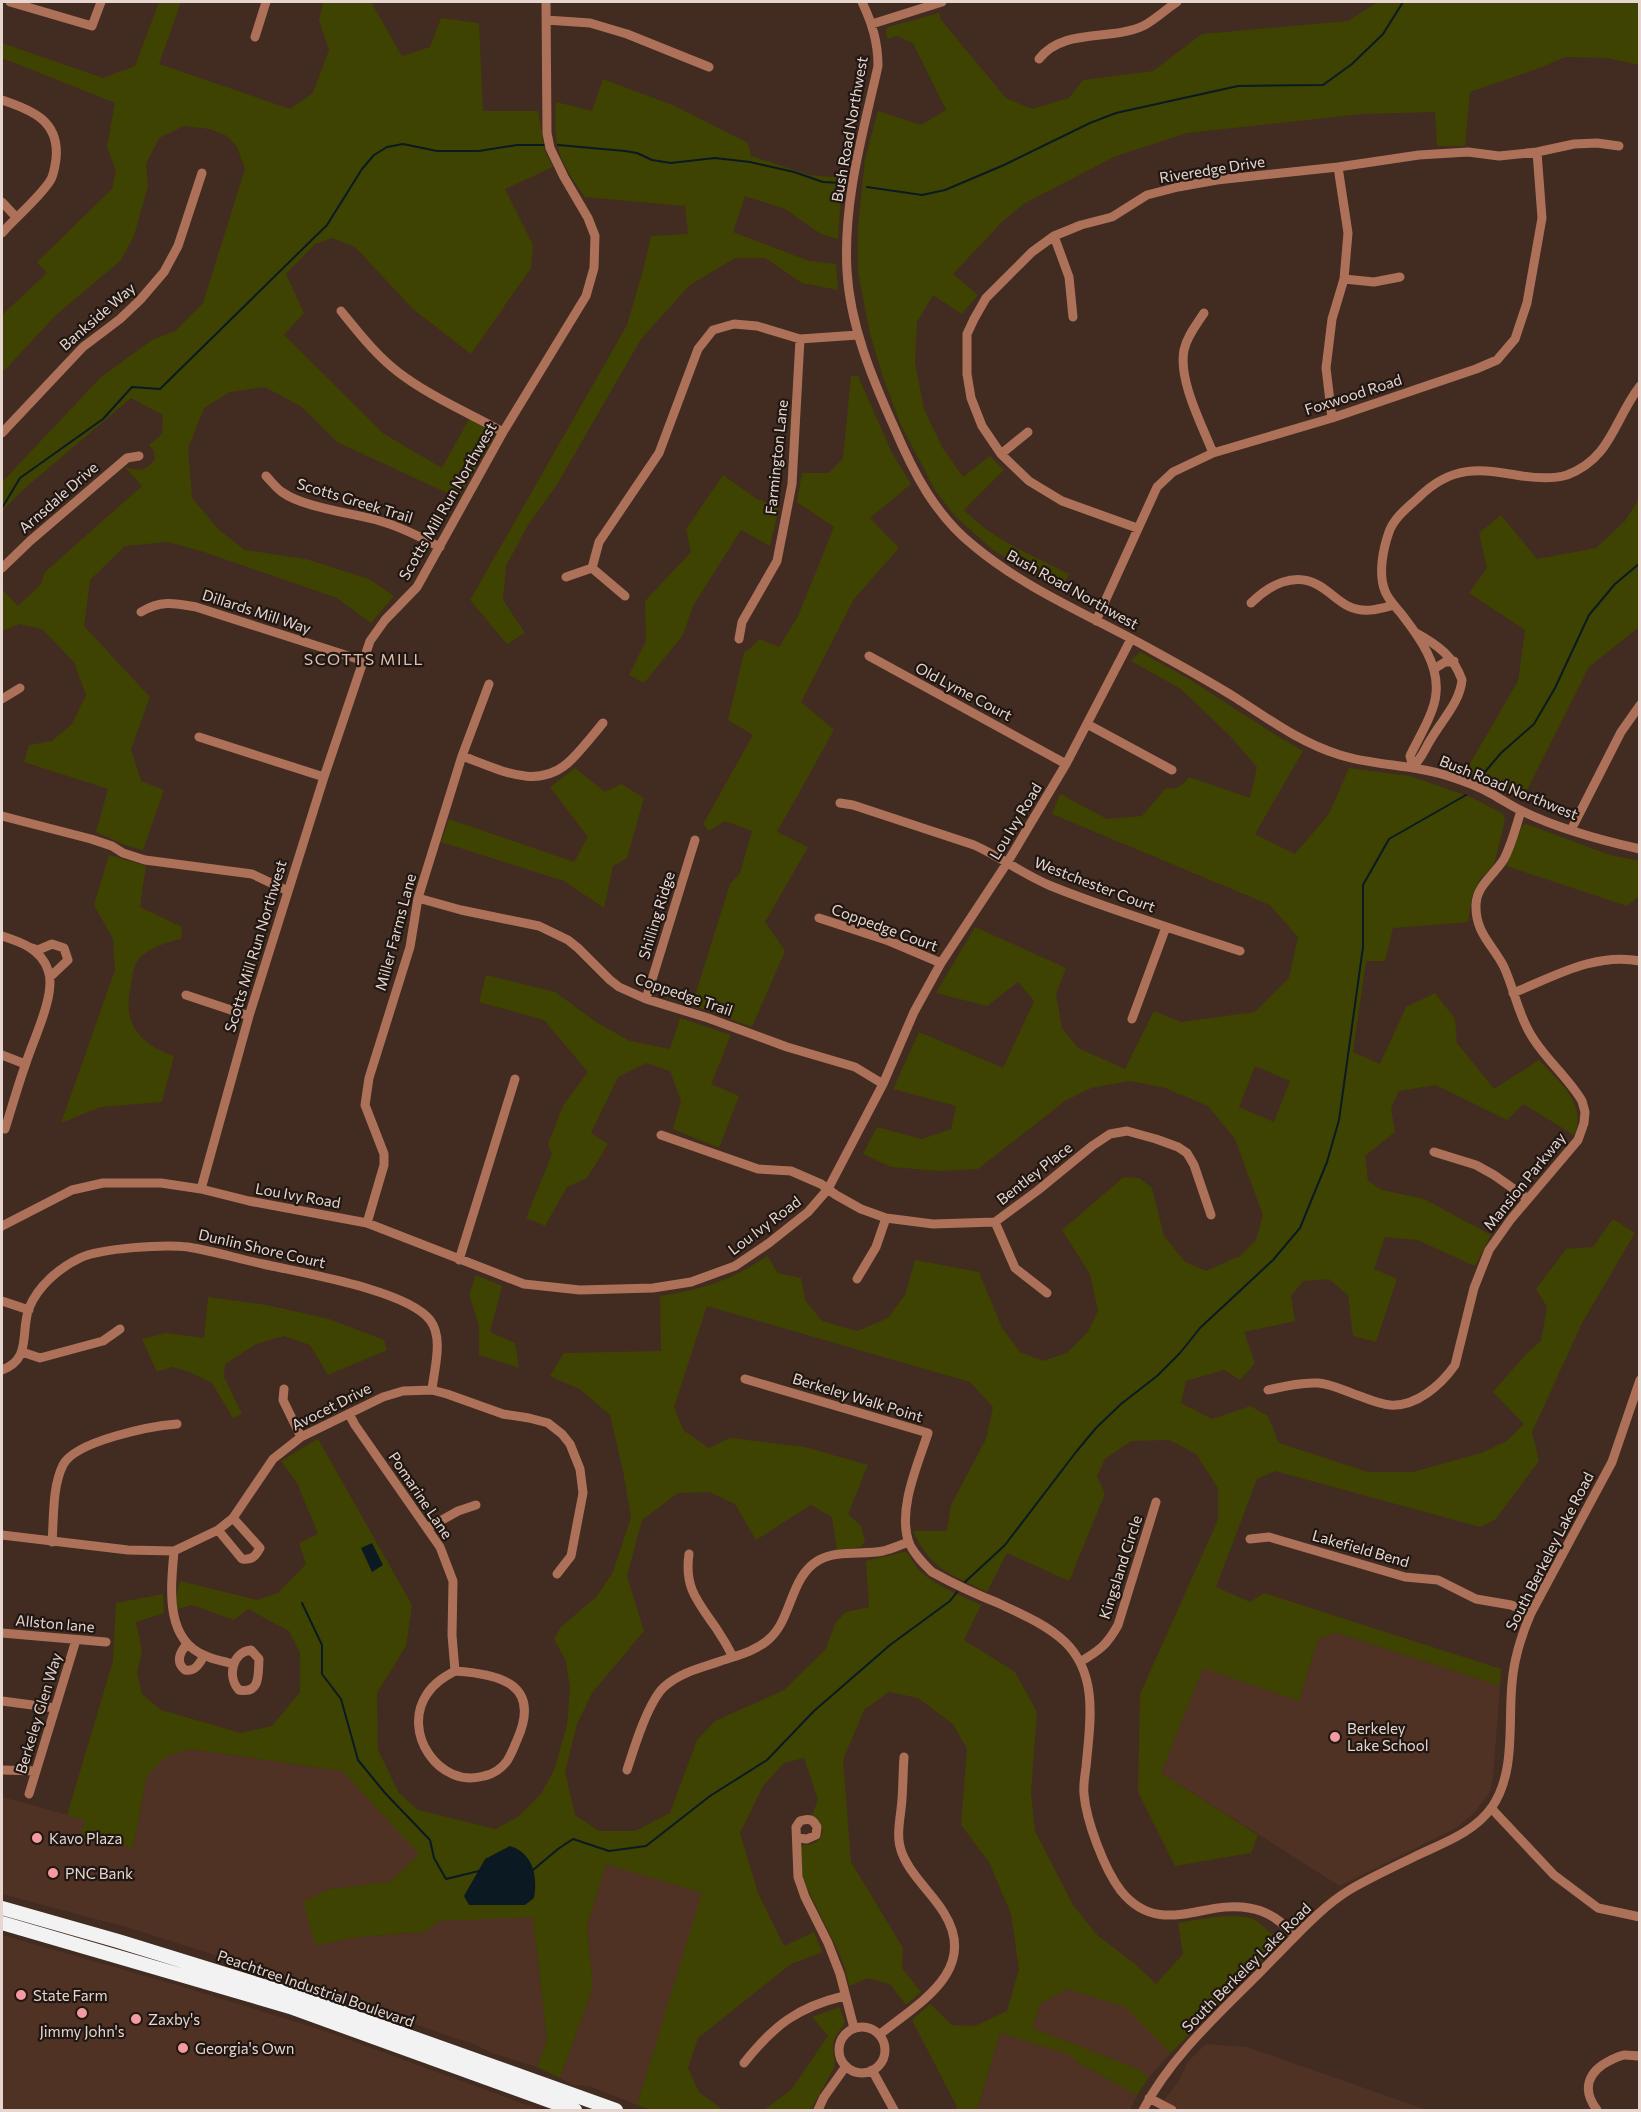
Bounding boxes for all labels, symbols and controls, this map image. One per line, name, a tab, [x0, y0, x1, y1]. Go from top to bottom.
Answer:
street label: Bush Road Northwest	[827, 55, 871, 203]
street label: Riveredge Drive	[1158, 152, 1266, 186]
street label: Bankside Way	[56, 278, 139, 354]
street label: Foxwood Road	[1302, 370, 1404, 418]
street label: Farmington Lane	[761, 399, 791, 515]
street label: Scotts Mill Run Northwest	[394, 419, 500, 583]
street label: Arnsdale Drive	[15, 458, 101, 536]
street label: Scotts Greek Trail	[295, 474, 415, 526]
street label: Bush Road Northwest	[1004, 545, 1142, 633]
street label: Dillards Mill Way	[200, 585, 314, 637]
district label: SCOTTS MILL	[304, 649, 424, 668]
street label: Old Lyme Court	[912, 658, 1016, 724]
street label: Bush Road Northwest	[1437, 751, 1581, 823]
street label: Lou Ivy Road	[985, 779, 1045, 863]
street label: Westchester Court	[1032, 853, 1158, 915]
street label: Scotts Mill Run Northwest	[220, 858, 290, 1034]
street label: Shilling Ridge	[634, 869, 678, 961]
street label: Miller Farms Lane	[371, 871, 419, 993]
street label: Coppedge Court	[829, 899, 941, 955]
street label: Coppedge Trail	[633, 969, 735, 1019]
street label: Mansion Parkway	[1479, 1128, 1569, 1233]
street label: Bentley Place	[993, 1138, 1075, 1208]
street label: Lou Ivy Road	[254, 1179, 342, 1211]
street label: Lou Ivy Road	[724, 1192, 804, 1258]
street label: Dunlin Shore Court	[197, 1225, 327, 1271]
street label: Berkeley Walk Point	[791, 1369, 925, 1425]
street label: Avocet Drive	[288, 1378, 374, 1434]
street label: Pomarine Lane	[385, 1448, 457, 1542]
street label: South Berkeley Lake Road	[1501, 1469, 1597, 1633]
street label: Kingsland Circle	[1095, 1513, 1145, 1621]
street label: Lakefield Bend	[1310, 1526, 1412, 1570]
street label: Allston lane	[15, 1611, 95, 1635]
street label: Berkeley Glen Way	[11, 1650, 65, 1776]
place label: Berkeley Lake School	[1347, 1719, 1429, 1754]
marker: Berkeley Lake School	[1328, 1730, 1342, 1744]
place label: Kavo Plaza	[49, 1829, 122, 1847]
marker: Kavo Plaza	[30, 1831, 44, 1845]
place label: PNC Bank	[65, 1864, 133, 1882]
marker: PNC Bank	[46, 1866, 60, 1880]
street label: South Berkeley Lake Road	[1178, 1899, 1314, 2035]
street label: Peachtree Industrial Boulevard	[215, 1946, 417, 2030]
place label: State Farm	[33, 1986, 108, 2004]
marker: State Farm	[14, 1988, 28, 2002]
marker: Jimmy John's	[75, 2006, 89, 2020]
place label: Zaxby's	[148, 2010, 200, 2028]
marker: Zaxby's	[129, 2012, 143, 2026]
place label: Jimmy John's	[39, 2022, 125, 2040]
place label: Georgia's Own	[195, 2039, 294, 2057]
marker: Georgia's Own	[176, 2041, 190, 2055]

